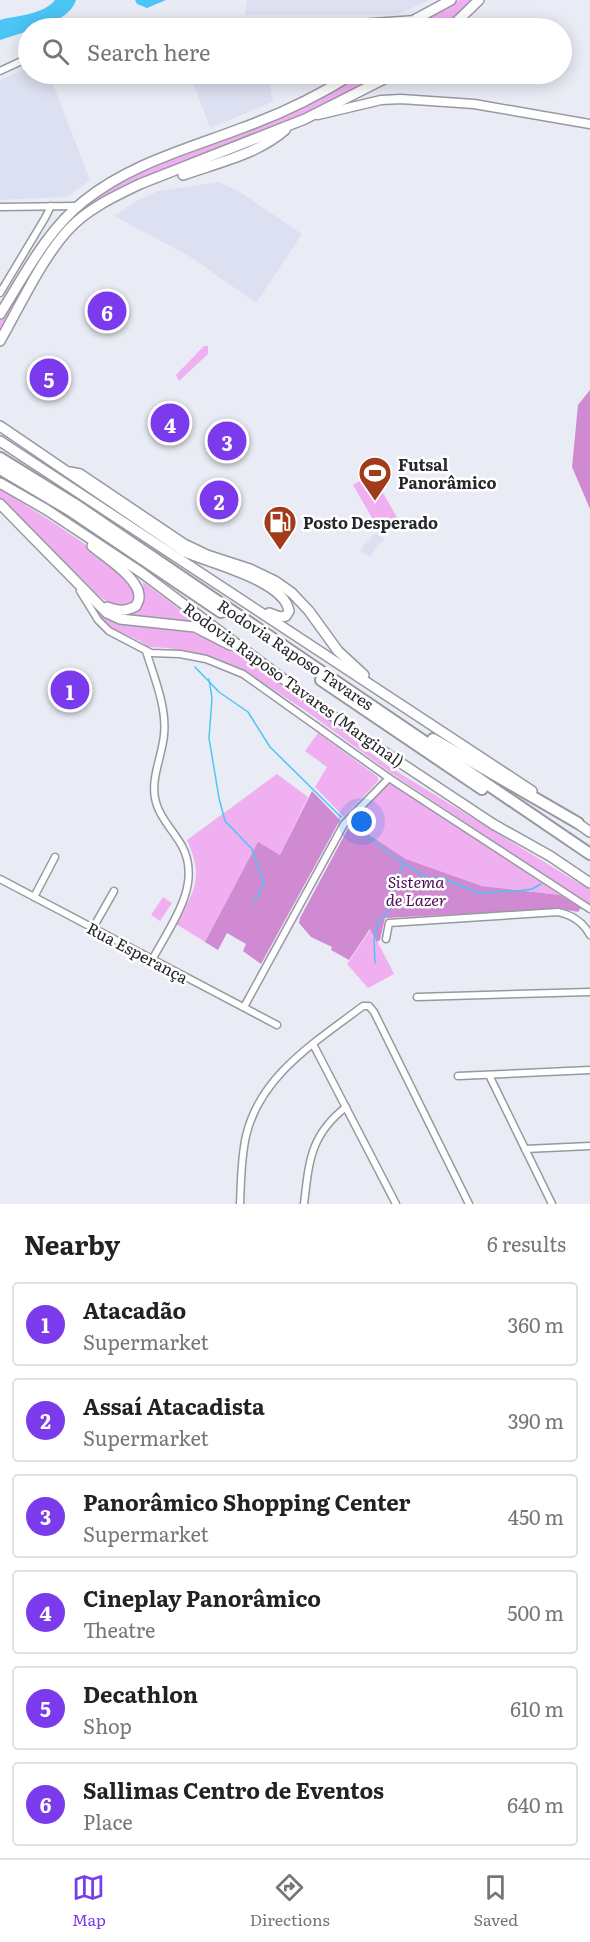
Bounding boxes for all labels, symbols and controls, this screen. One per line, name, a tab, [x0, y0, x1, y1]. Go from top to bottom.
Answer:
search box	[18, 18, 572, 84]
icon: search	[39, 35, 72, 68]
text: Search here	[87, 35, 210, 68]
pin: 6	[88, 288, 126, 334]
pin: 5	[29, 356, 68, 400]
pin: 4	[150, 400, 190, 446]
pin: 3	[208, 418, 246, 464]
place label: Futsal Panorâmico	[398, 452, 496, 494]
sports icon: Futsal Panorâmico	[357, 455, 393, 502]
pin: 2	[200, 478, 238, 522]
fuel station icon: Posto Desperado	[262, 504, 298, 551]
place label: Posto Desperado	[303, 510, 438, 534]
street label: Rodovia Raposo Tavares	[213, 593, 379, 715]
street label: Rodovia Raposo Tavares (Marginal)	[179, 596, 409, 772]
pin: 1	[50, 668, 90, 712]
your location	[347, 807, 376, 836]
park label: Sistema de Lazer	[386, 869, 446, 911]
street label: Rua Esperança	[83, 915, 193, 989]
text: Nearby	[24, 1224, 120, 1263]
text: 6 results	[487, 1228, 566, 1258]
text: Atacadão	[83, 1293, 186, 1326]
text: 1	[41, 1309, 50, 1339]
text: 360 m	[507, 1309, 564, 1339]
text: Supermarket	[83, 1326, 209, 1356]
text: Assaí Atacadista	[83, 1389, 265, 1422]
text: 2	[40, 1405, 51, 1435]
text: 390 m	[508, 1405, 564, 1435]
text: Supermarket	[83, 1422, 209, 1452]
text: Panorâmico Shopping Center	[83, 1485, 411, 1518]
text: 3	[40, 1501, 51, 1531]
text: 450 m	[508, 1501, 564, 1531]
text: Supermarket	[83, 1518, 209, 1548]
text: Cineplay Panorâmico	[83, 1581, 321, 1614]
text: 4	[39, 1597, 52, 1627]
text: 500 m	[507, 1597, 564, 1627]
text: Theatre	[83, 1614, 155, 1644]
text: Decathlon	[83, 1677, 198, 1710]
text: 5	[40, 1693, 51, 1723]
text: 610 m	[510, 1693, 564, 1723]
text: Shop	[83, 1710, 132, 1740]
text: Sallimas Centro de Eventos	[83, 1773, 384, 1806]
text: 6	[40, 1789, 51, 1819]
text: 640 m	[507, 1789, 564, 1819]
text: Place	[83, 1806, 133, 1836]
tab: Map	[72, 1871, 106, 1931]
tab: Directions	[250, 1871, 330, 1931]
tab: Saved	[474, 1871, 518, 1931]

